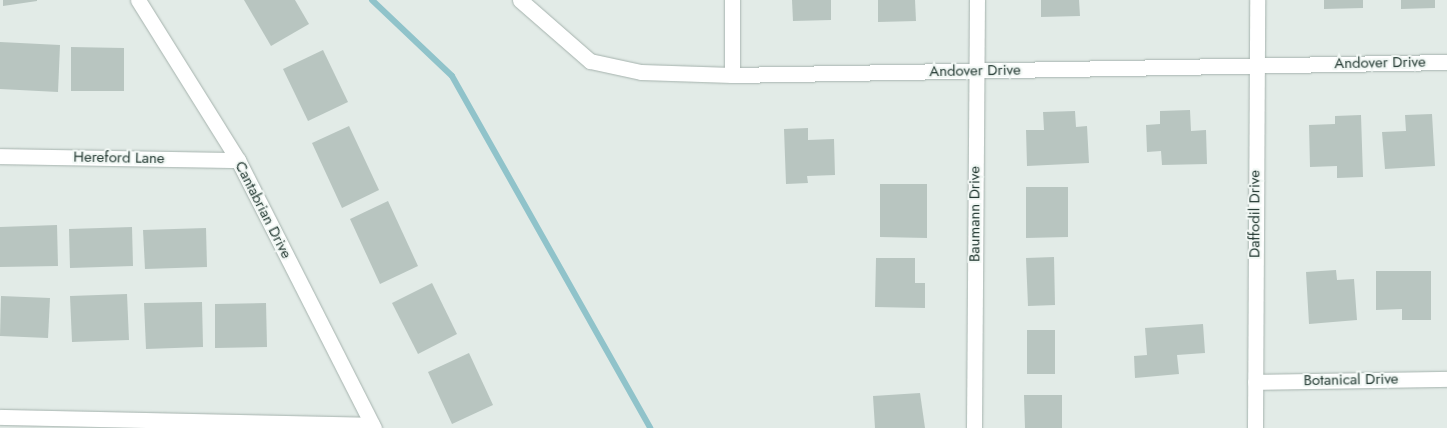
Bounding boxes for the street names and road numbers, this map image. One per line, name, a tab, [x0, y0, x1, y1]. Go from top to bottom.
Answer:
street label: Andover Drive	[1334, 53, 1426, 73]
street label: Andover Drive	[929, 61, 1021, 81]
street label: Hereford Lane	[73, 148, 165, 168]
street label: Cantabrian Drive	[231, 158, 295, 262]
street label: Baumann Drive	[966, 166, 984, 262]
street label: Daffodil Drive	[1246, 170, 1264, 258]
street label: Botanical Drive	[1303, 370, 1399, 390]

